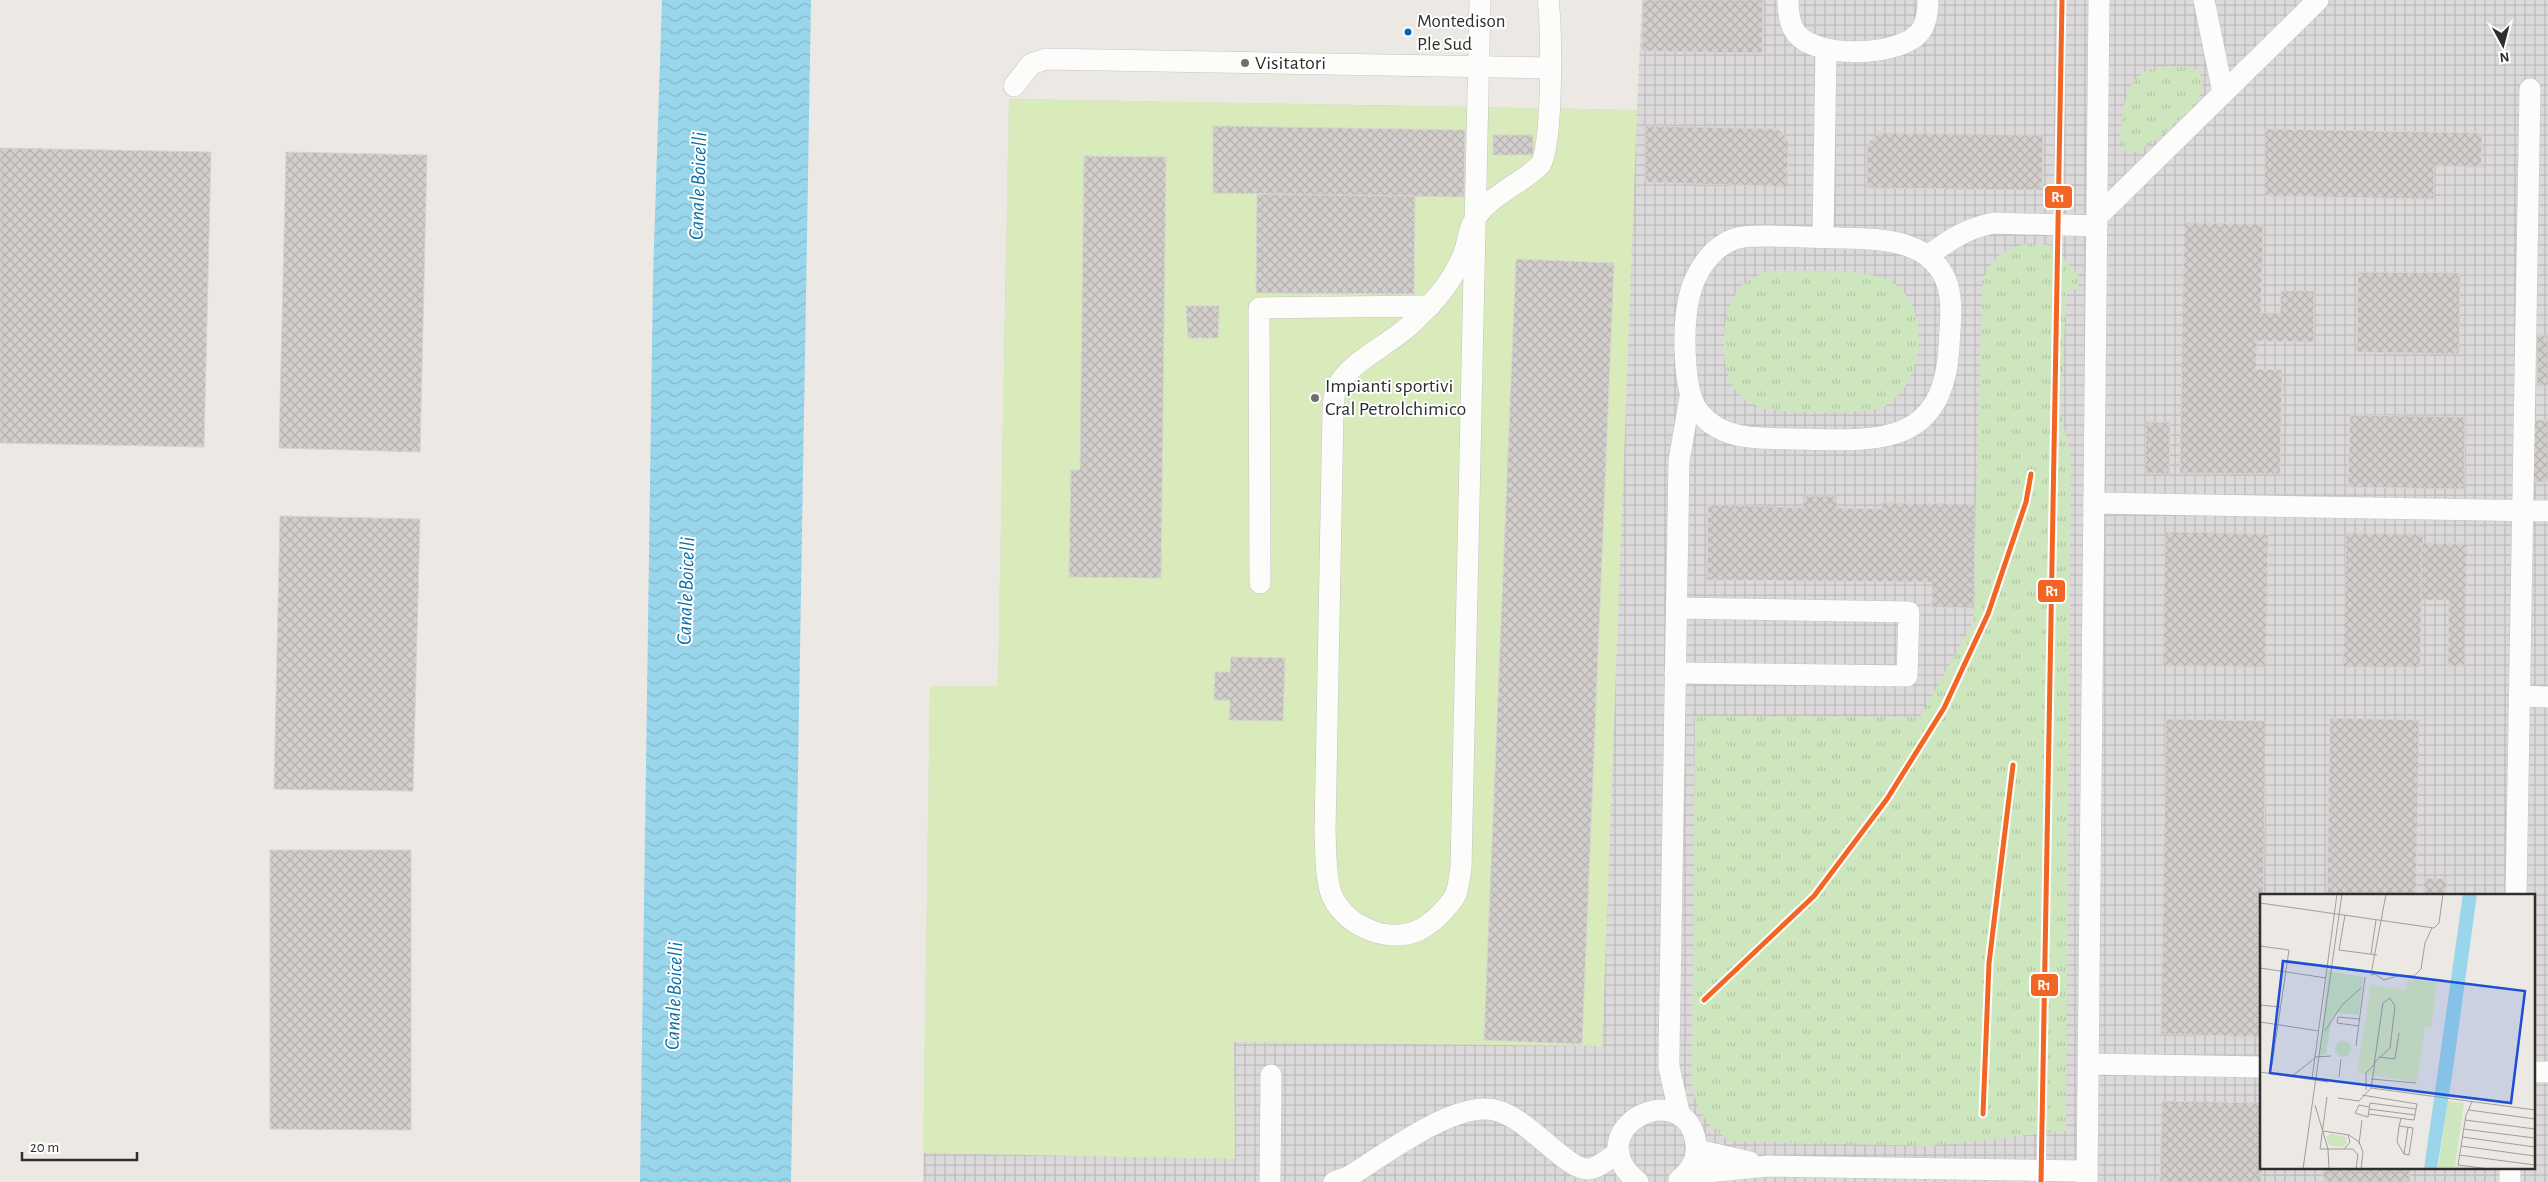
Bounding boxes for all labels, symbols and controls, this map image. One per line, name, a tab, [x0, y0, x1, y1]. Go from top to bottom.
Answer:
place label: Montedison P.le Sud	[1417, 12, 1506, 54]
north arrow	[2478, 20, 2528, 70]
marker: Montedison P.le Sud	[1403, 27, 1413, 37]
text: N	[2499, 49, 2510, 64]
place label: Visitatori	[1255, 53, 1326, 73]
marker: Visitatori	[1239, 57, 1251, 69]
water label: Canale Boicelli	[686, 131, 710, 240]
line badge: R1	[2044, 185, 2073, 209]
text: R1	[2051, 191, 2065, 205]
place label: Impianti sportivi Cral Petrolchimico	[1325, 376, 1466, 419]
marker: Impianti sportivi Cral Petrolchimico	[1309, 392, 1321, 404]
water label: Canale Boicelli	[674, 536, 698, 645]
line badge: R1	[2037, 579, 2066, 603]
text: R1	[2045, 585, 2059, 599]
inset map	[2260, 894, 2536, 1170]
water label: Canale Boicelli	[662, 941, 686, 1050]
line badge: R1	[2030, 973, 2059, 997]
text: R1	[2037, 979, 2051, 993]
scale bar	[22, 1130, 138, 1162]
text: 20 m	[30, 1140, 59, 1155]

